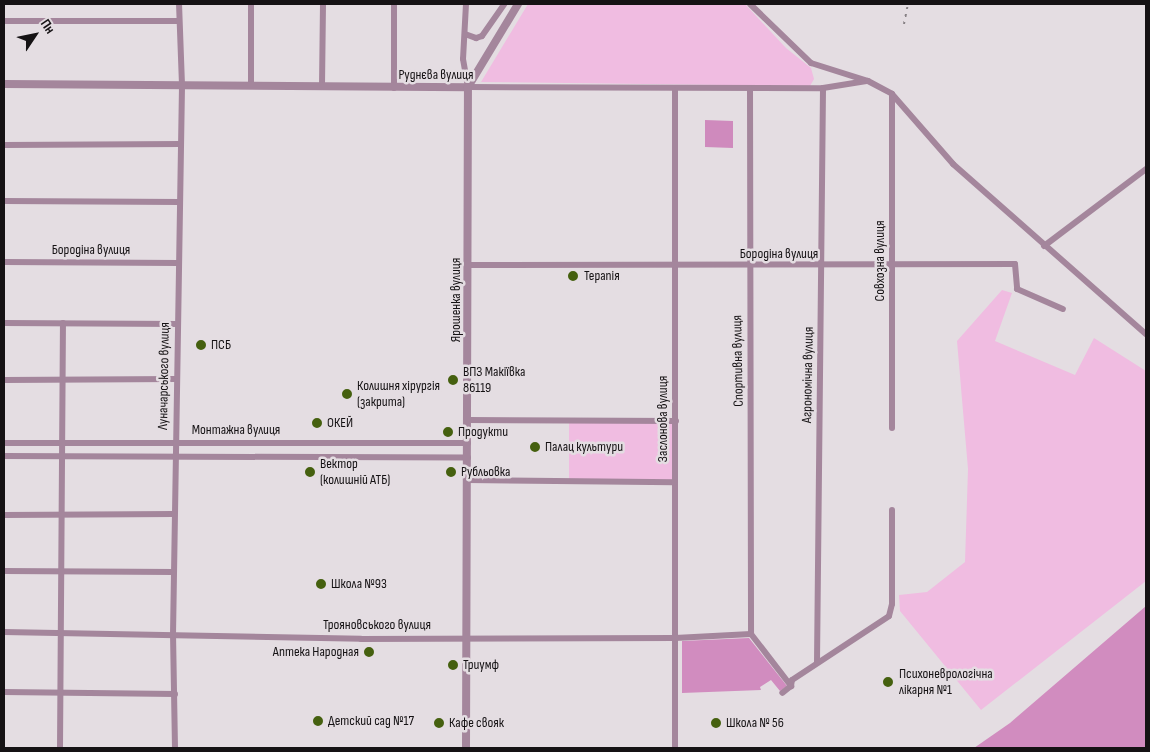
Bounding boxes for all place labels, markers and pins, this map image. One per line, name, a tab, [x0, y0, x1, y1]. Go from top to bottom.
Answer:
place label: Терапія	[584, 268, 620, 284]
marker: Терапія	[566, 269, 580, 283]
place label: ПСБ	[211, 337, 231, 353]
marker: ПСБ	[195, 339, 207, 351]
place label: ВПЗ Макіївка 86119	[463, 364, 525, 397]
marker: ВПЗ Макіївка 86119	[447, 374, 459, 386]
place label: Колишня хірургія (закрита)	[357, 378, 440, 411]
marker: Колишня хірургія (закрита)	[341, 388, 353, 400]
place label: ОКЕЙ	[327, 415, 353, 431]
marker: ОКЕЙ	[311, 417, 323, 429]
place label: Продукти	[458, 424, 508, 440]
marker: Продукти	[442, 426, 454, 438]
place label: Палац культури	[545, 439, 623, 455]
marker: Палац культури	[529, 441, 541, 453]
place label: Вектор (колишній АТБ)	[320, 456, 390, 488]
place label: Рубльовка	[461, 464, 510, 480]
marker: Вектор (колишній АТБ)	[304, 466, 316, 478]
marker: Рубльовка	[445, 466, 457, 478]
place label: Школа №93	[331, 576, 387, 592]
marker: Школа №93	[315, 578, 327, 590]
place label: Аптека Народная	[273, 644, 359, 660]
marker: Аптека Народная	[363, 646, 375, 658]
place label: Триумф	[463, 657, 499, 673]
marker: Триумф	[447, 659, 459, 671]
place label: Психоневрологічна лікарня №1	[899, 666, 993, 699]
marker: Психоневрологічна лікарня №1	[881, 675, 895, 689]
place label: Детский сад №17	[328, 713, 414, 729]
marker: Детский сад №17	[312, 715, 324, 727]
place label: Кафе свояк	[449, 715, 504, 731]
place label: Школа № 56	[726, 715, 784, 731]
marker: Кафе свояк	[433, 717, 445, 729]
marker: Школа № 56	[710, 717, 722, 729]

